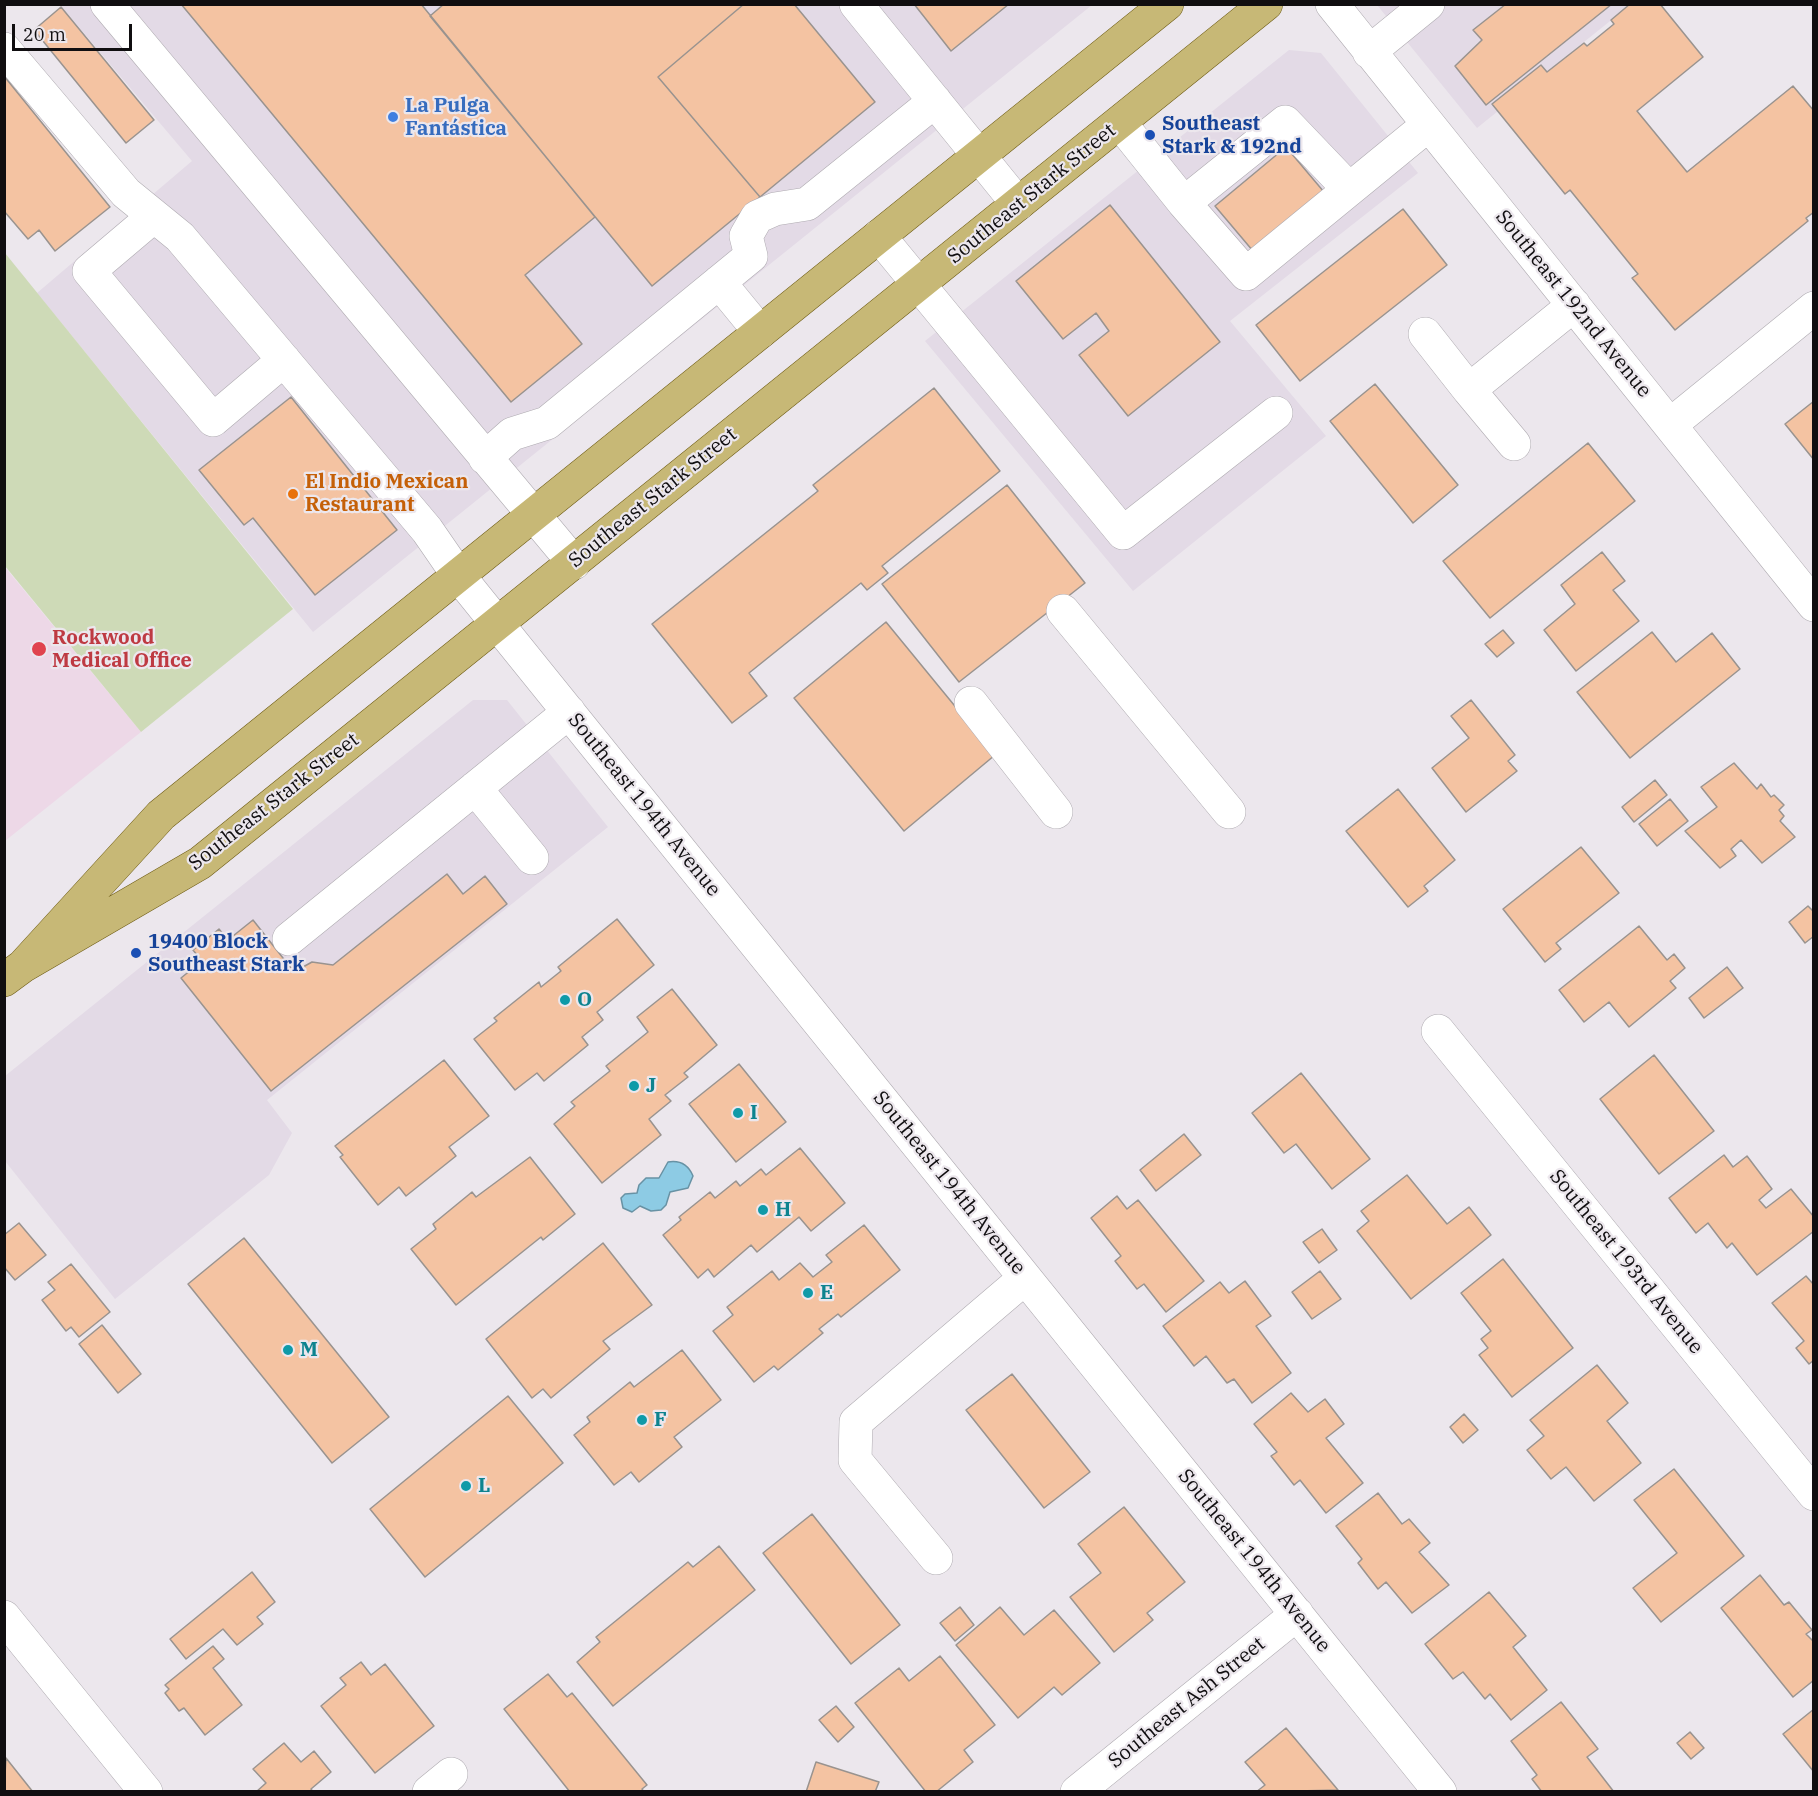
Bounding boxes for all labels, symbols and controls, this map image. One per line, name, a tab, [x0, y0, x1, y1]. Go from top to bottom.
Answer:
scale bar	[15, 12, 135, 50]
text: 20 m	[23, 23, 66, 46]
place label: La Pulga Fantástica	[405, 94, 507, 141]
marker: La Pulga Fantástica	[386, 110, 400, 124]
place label: Southeast Stark & 192nd	[1162, 112, 1302, 159]
street label: Southeast Stark Street	[943, 119, 1121, 269]
marker: Southeast Stark & 192nd	[1143, 128, 1157, 142]
street label: Southeast 192nd Avenue	[1490, 206, 1656, 402]
street label: Southeast Stark Street	[564, 423, 742, 573]
place label: El Indio Mexican Restaurant	[305, 470, 469, 517]
marker: El Indio Mexican Restaurant	[286, 487, 300, 501]
place label: Rockwood Medical Office	[52, 626, 192, 673]
marker: Rockwood Medical Office	[30, 640, 48, 658]
street label: Southeast 194th Avenue	[563, 709, 725, 901]
street label: Southeast Stark Street	[184, 728, 364, 876]
place label: 19400 Block Southeast Stark	[148, 930, 304, 977]
marker: 19400 Block Southeast Stark	[129, 946, 143, 960]
place label: O	[577, 988, 592, 1012]
marker: O	[558, 993, 572, 1007]
place label: J	[646, 1074, 656, 1098]
marker: J	[627, 1079, 641, 1093]
street label: Southeast 194th Avenue	[868, 1087, 1030, 1279]
place label: I	[750, 1101, 758, 1125]
marker: I	[731, 1106, 745, 1120]
street label: Southeast 193rd Avenue	[1544, 1165, 1708, 1359]
place label: H	[775, 1198, 791, 1222]
marker: H	[756, 1203, 770, 1217]
place label: E	[820, 1281, 833, 1305]
marker: E	[801, 1286, 815, 1300]
place label: M	[300, 1338, 318, 1362]
marker: M	[281, 1343, 295, 1357]
place label: F	[654, 1408, 667, 1432]
marker: F	[635, 1413, 649, 1427]
street label: Southeast 194th Avenue	[1173, 1465, 1335, 1657]
place label: L	[478, 1474, 490, 1498]
marker: L	[459, 1479, 473, 1493]
street label: Southeast Ash Street	[1104, 1632, 1270, 1774]

